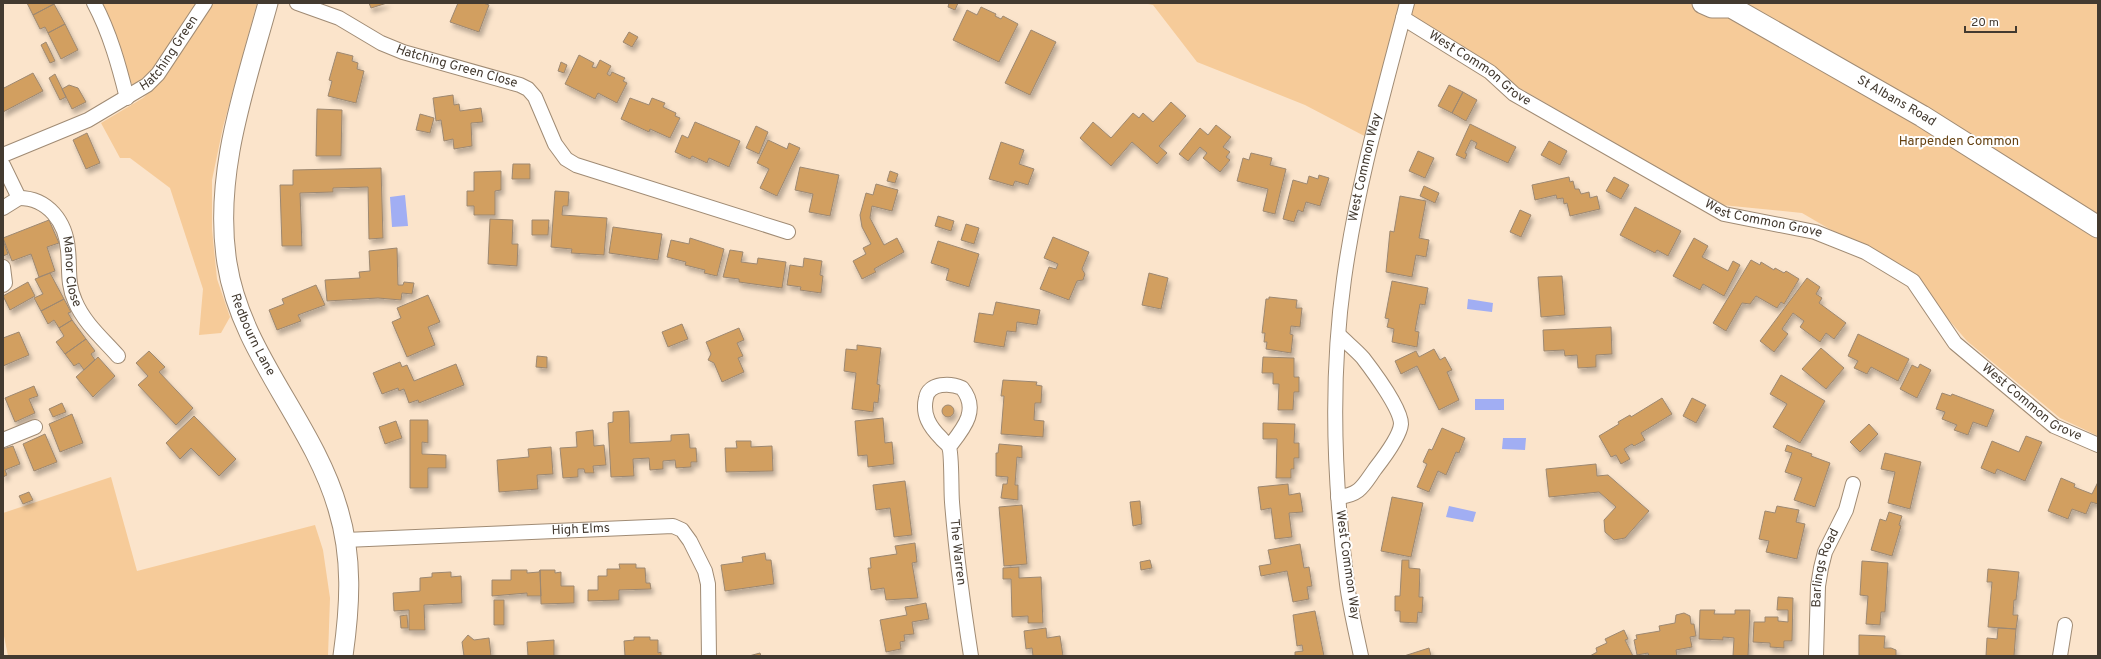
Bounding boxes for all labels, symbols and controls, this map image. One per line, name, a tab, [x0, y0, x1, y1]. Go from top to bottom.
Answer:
scale bar	[1965, 8, 2016, 34]
street label: Hatching Green	[137, 13, 202, 95]
text: 20 m	[1971, 15, 1999, 31]
street label: West Common Grove	[1425, 28, 1533, 110]
street label: Hatching Green Close	[393, 42, 519, 92]
street label: St Albans Road	[1854, 72, 1939, 130]
street label: West Common Way	[1346, 111, 1386, 223]
park label: Harpenden Common	[1899, 134, 2019, 150]
street label: West Common Grove	[1701, 196, 1825, 242]
street label: Manor Close	[58, 235, 85, 310]
street label: Redbourn Lane	[226, 292, 278, 379]
street label: West Common Grove	[1978, 360, 2084, 445]
street label: West Common Way	[1331, 509, 1363, 621]
street label: The Warren	[945, 518, 969, 586]
street label: High Elms	[551, 521, 610, 539]
street label: Barlings Road	[1809, 526, 1843, 608]

